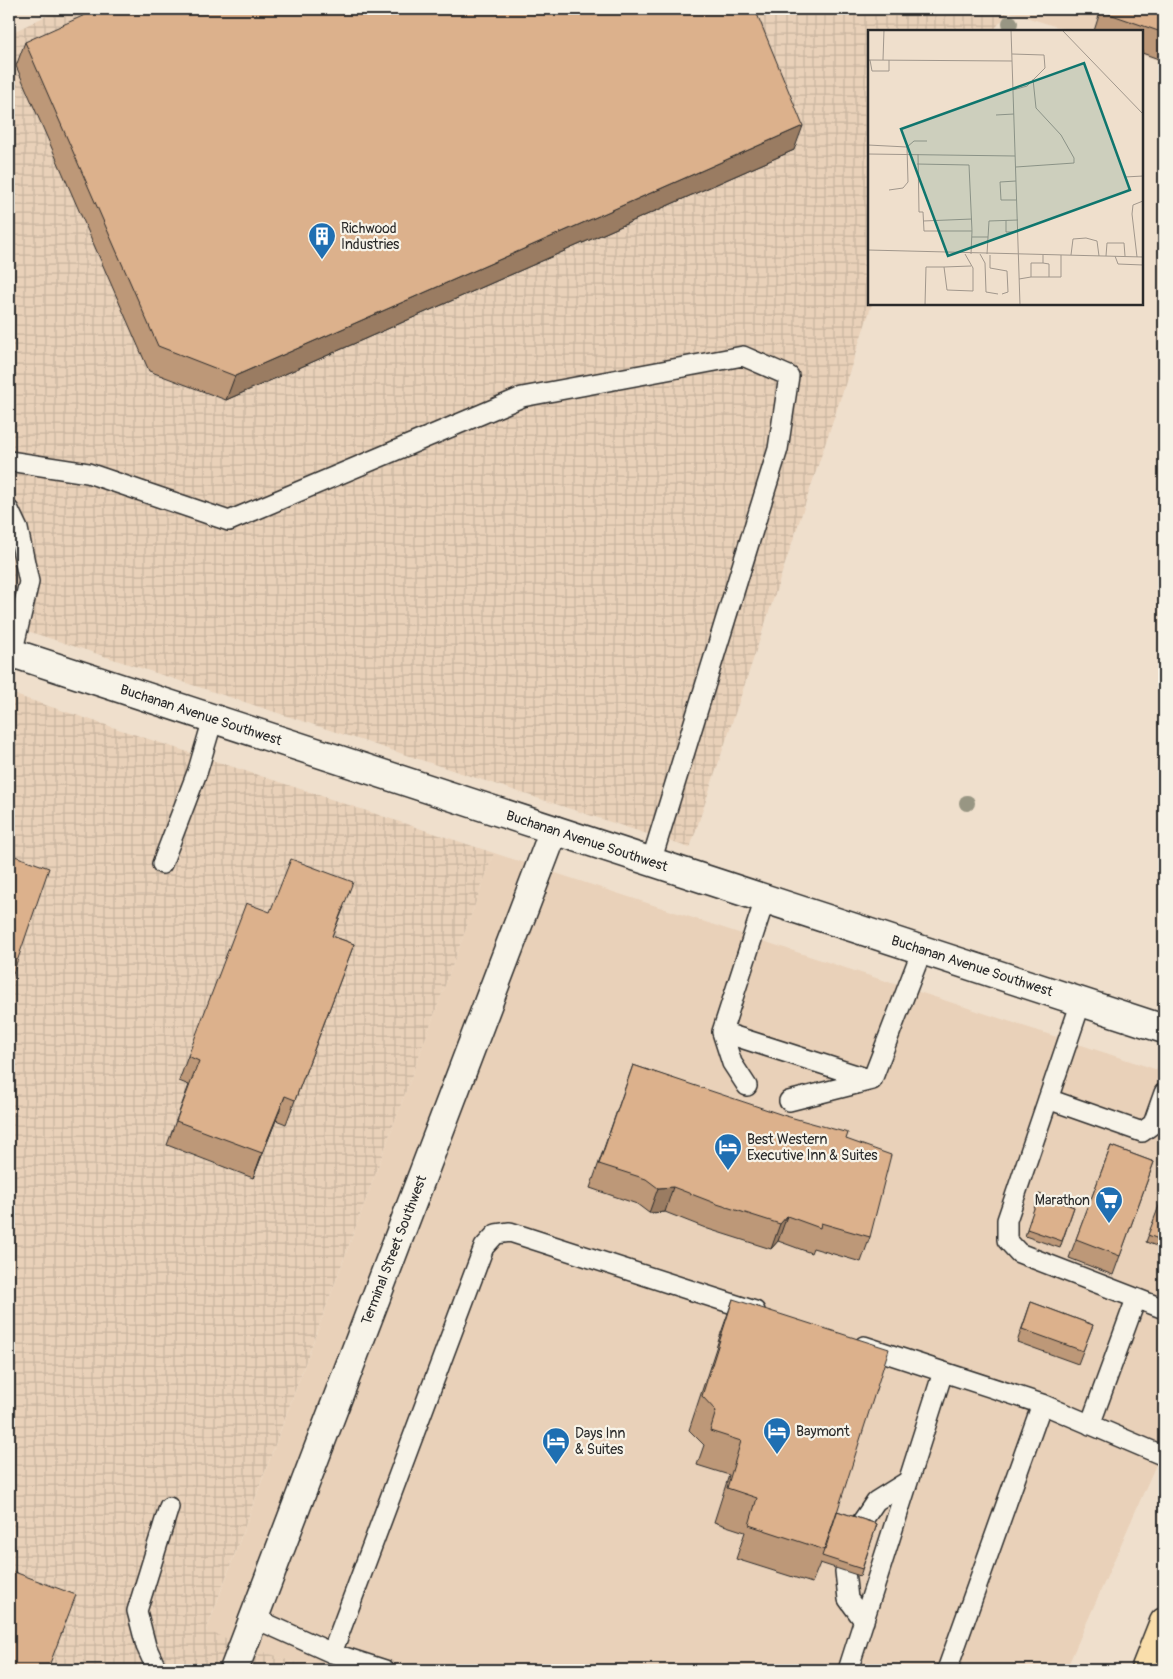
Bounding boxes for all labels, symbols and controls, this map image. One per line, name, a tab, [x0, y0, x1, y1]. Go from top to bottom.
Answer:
inset map	[868, 30, 1143, 305]
place label: Richwood Industries	[341, 220, 400, 253]
building icon: Richwood Industries	[307, 221, 337, 260]
street label: Buchanan Avenue Southwest	[118, 681, 284, 749]
street label: Buchanan Avenue Southwest	[504, 807, 670, 875]
street label: Buchanan Avenue Southwest	[889, 932, 1055, 1000]
place label: Best Western Executive Inn & Suites	[747, 1131, 878, 1164]
hotel icon: Best Western Executive Inn & Suites	[713, 1132, 743, 1171]
street label: Terminal Street Southwest	[358, 1173, 430, 1327]
supermarket icon: Marathon	[1094, 1185, 1124, 1224]
place label: Marathon	[1035, 1192, 1090, 1209]
hotel icon: Baymont	[762, 1416, 792, 1455]
place label: Baymont	[796, 1423, 850, 1440]
place label: Days Inn & Suites	[575, 1425, 625, 1458]
hotel icon: Days Inn & Suites	[541, 1426, 571, 1465]

